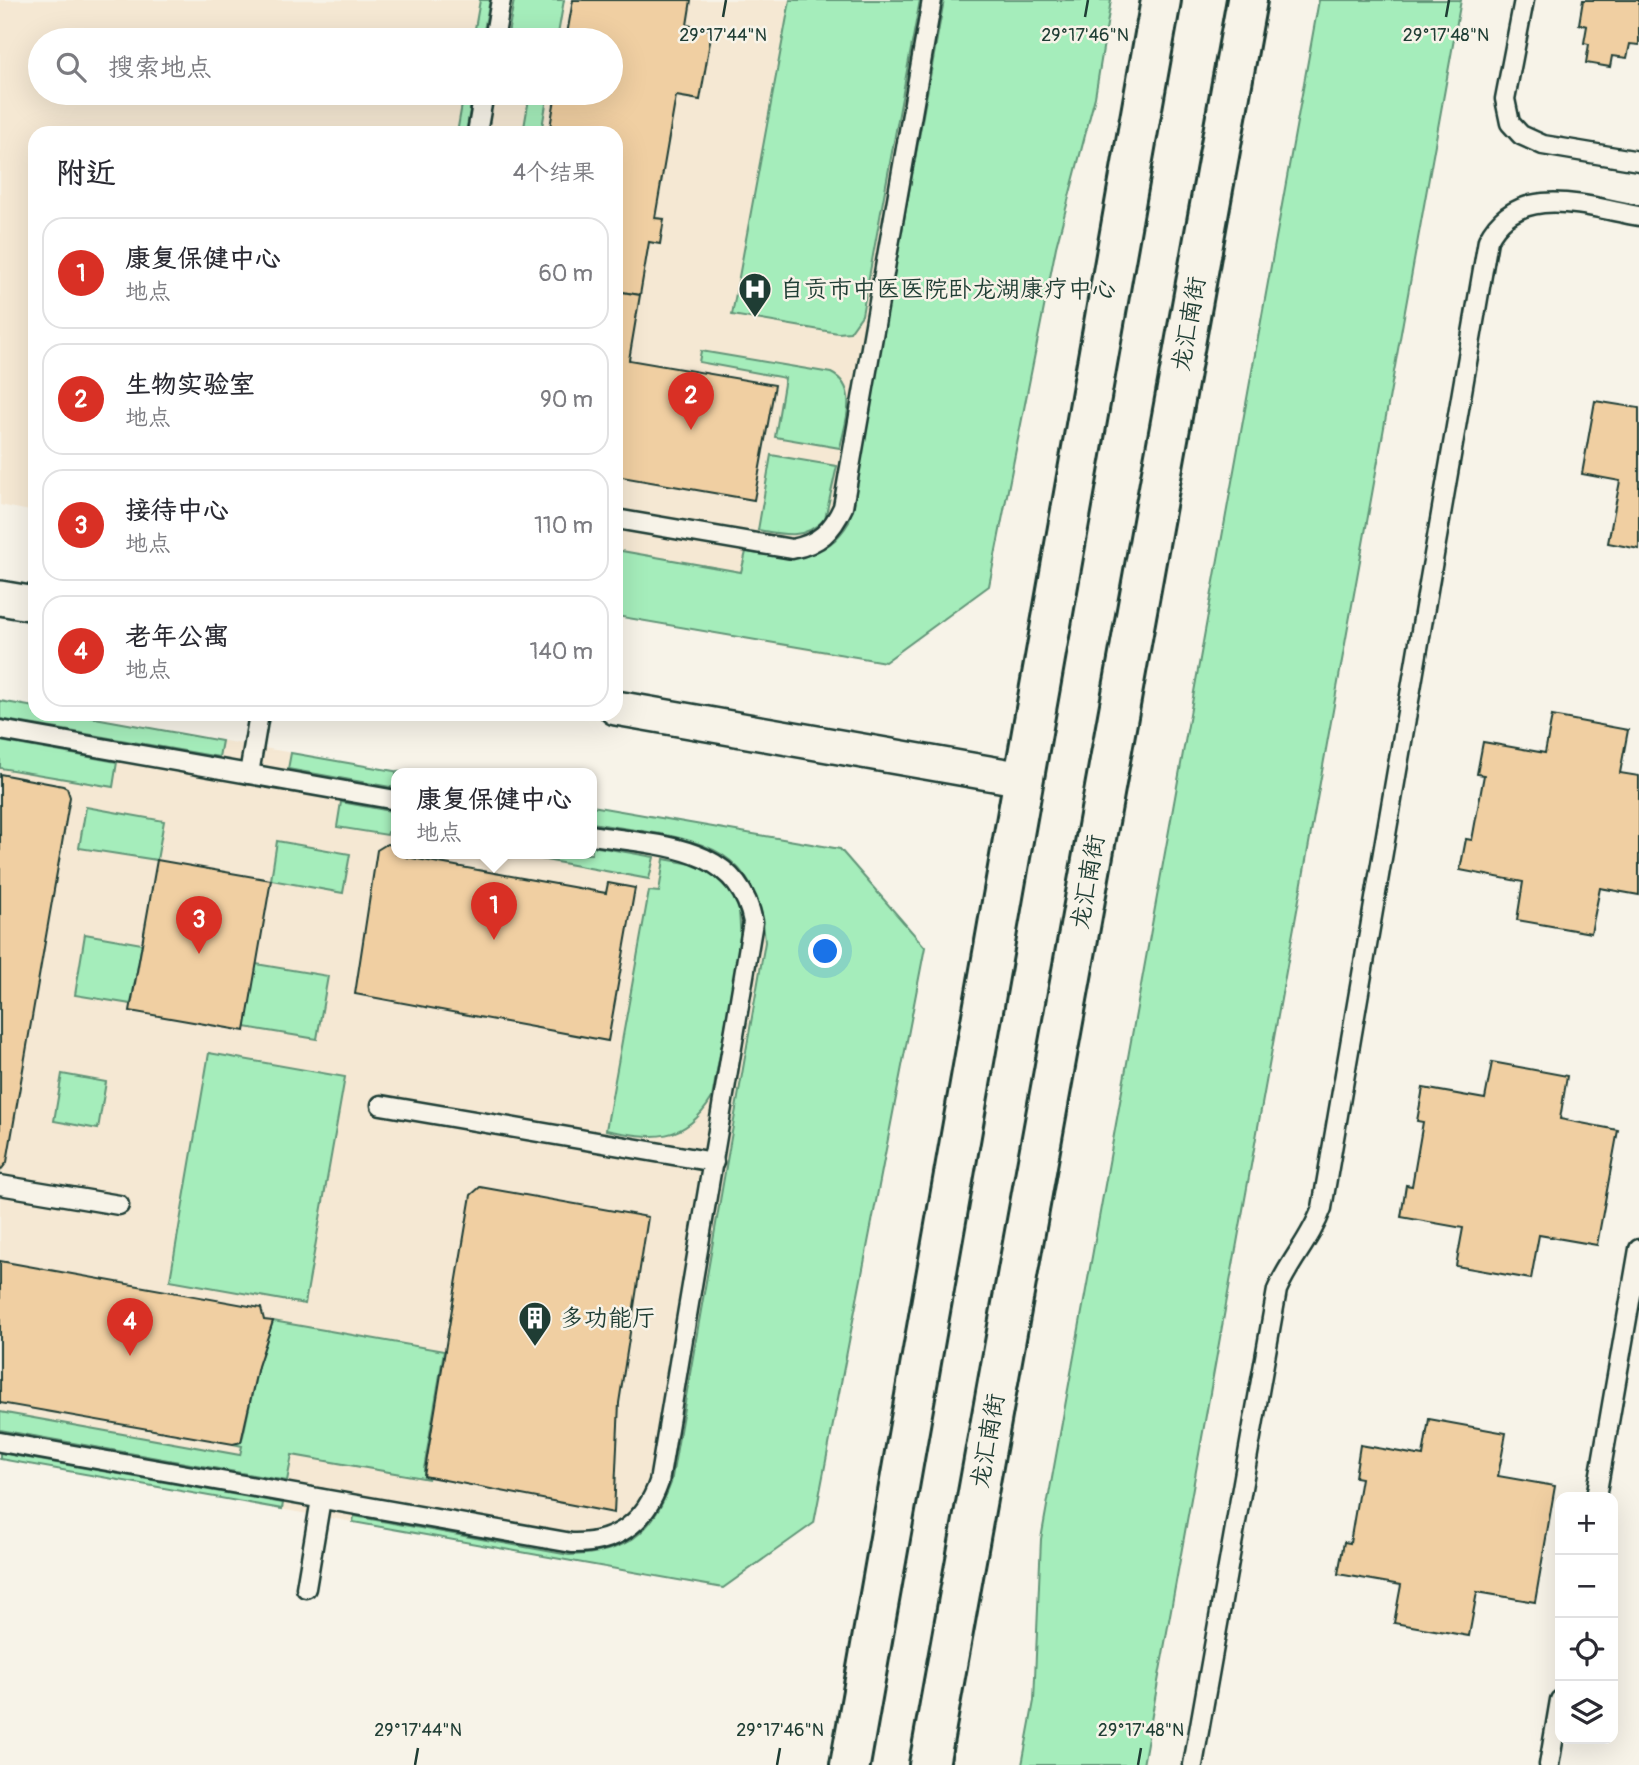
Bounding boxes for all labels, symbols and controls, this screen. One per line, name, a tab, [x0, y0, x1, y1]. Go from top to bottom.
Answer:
text: 29°17'44"N	[679, 24, 767, 47]
text: 29°17'46"N	[1041, 24, 1129, 47]
text: 29°17'48"N	[1403, 24, 1489, 47]
search box	[28, 28, 623, 105]
icon: search	[52, 48, 90, 86]
text: 搜索地点	[108, 52, 212, 84]
text: 附近	[56, 155, 116, 192]
text: 4个结果	[513, 158, 595, 187]
text: 康复保健中心	[125, 243, 281, 275]
text: 1	[77, 259, 86, 288]
text: 60 m	[538, 259, 593, 288]
hospital icon: 自贡市中医医院卧龙湖康疗中心	[736, 270, 774, 319]
street label: 龙汇南街	[1166, 274, 1212, 374]
place label: 自贡市中医医院卧龙湖康疗中心	[780, 275, 1116, 304]
text: 地点	[125, 277, 171, 306]
text: 生物实验室	[125, 369, 255, 401]
pin: 2	[668, 372, 714, 430]
text: 2	[75, 385, 87, 414]
text: 90 m	[540, 385, 593, 414]
text: 地点	[125, 403, 171, 432]
text: 接待中心	[125, 495, 229, 527]
text: 3	[75, 511, 87, 540]
text: 110 m	[534, 511, 593, 540]
text: 地点	[125, 529, 171, 558]
text: 老年公寓	[125, 621, 229, 653]
text: 4	[74, 637, 88, 666]
text: 140 m	[530, 637, 593, 666]
text: 地点	[125, 655, 171, 684]
popup	[391, 768, 597, 859]
text: 康复保健中心	[416, 784, 572, 816]
text: 地点	[416, 818, 462, 847]
street label: 龙汇南街	[1065, 832, 1111, 932]
pin: 1	[471, 882, 517, 940]
pin: 3	[176, 896, 222, 954]
your location	[808, 934, 842, 968]
pin: 4	[107, 1298, 153, 1356]
building icon: 多功能厅	[516, 1299, 554, 1348]
place label: 多功能厅	[560, 1304, 656, 1333]
street label: 龙汇南街	[965, 1391, 1011, 1491]
map controls	[1555, 1492, 1618, 1744]
button: +	[1555, 1492, 1618, 1555]
button: −	[1555, 1555, 1618, 1618]
button: locate	[1555, 1618, 1618, 1681]
button: layers	[1555, 1681, 1618, 1744]
text: 29°17'44"N	[374, 1719, 462, 1742]
text: 29°17'46"N	[736, 1719, 824, 1742]
text: 29°17'48"N	[1098, 1719, 1184, 1742]

